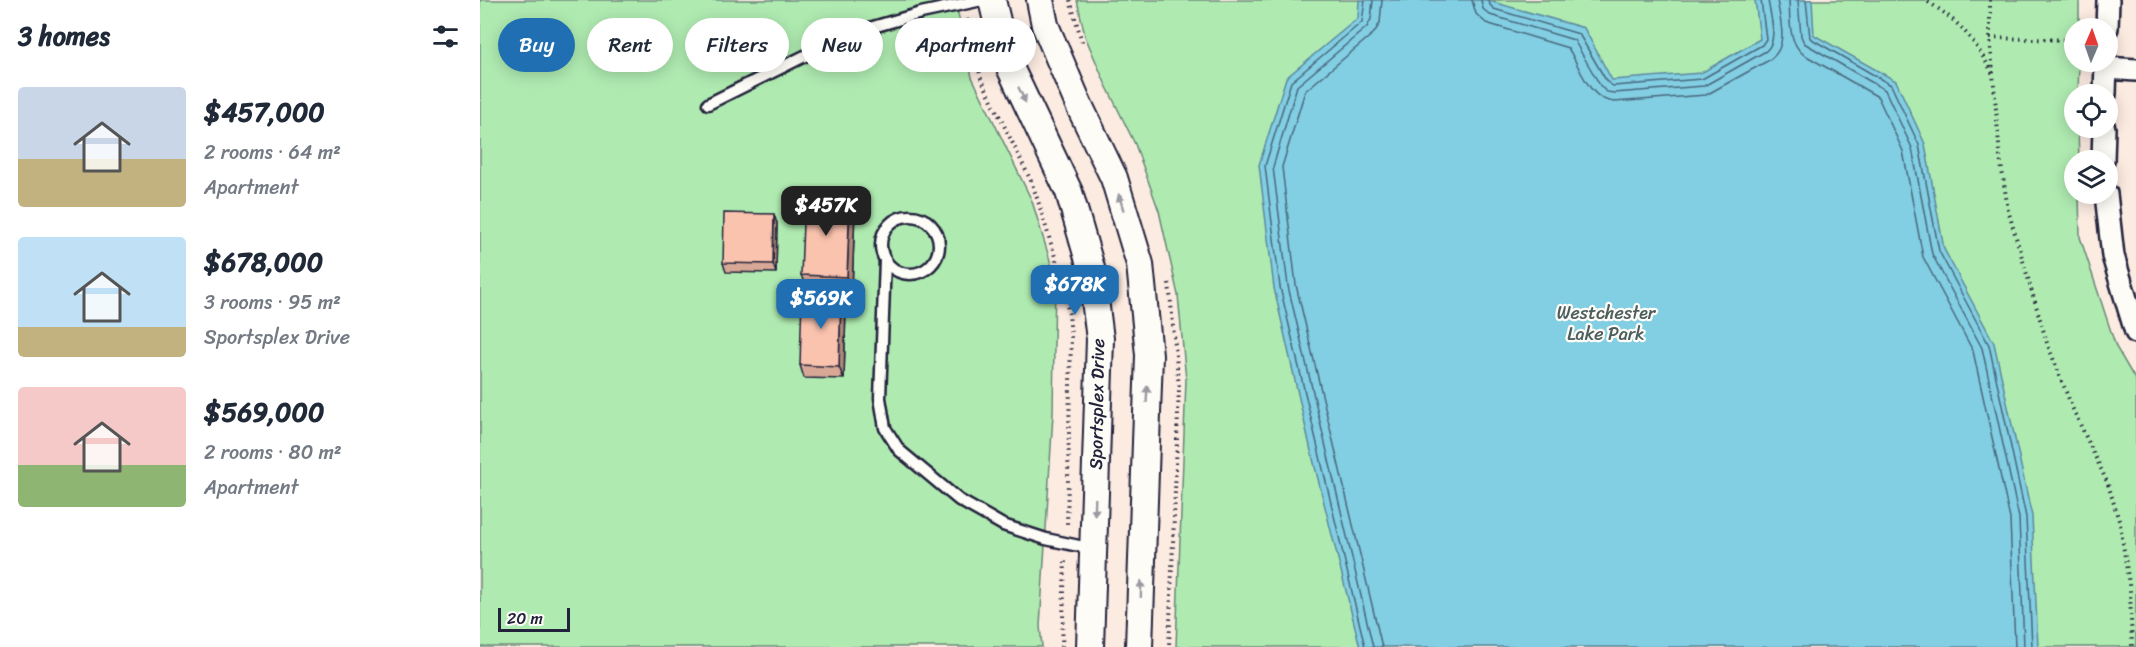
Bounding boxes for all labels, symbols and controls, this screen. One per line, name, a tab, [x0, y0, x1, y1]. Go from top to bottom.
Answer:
text: 3 homes	[18, 13, 110, 59]
chip: Buy	[498, 18, 575, 72]
chip: Rent	[587, 18, 673, 72]
chip: Filters	[685, 18, 789, 72]
chip: New	[801, 18, 883, 72]
chip: Apartment	[895, 18, 1036, 72]
north arrow	[2064, 18, 2118, 72]
map controls	[2064, 18, 2118, 204]
icon: filters	[429, 20, 462, 53]
button: locate	[2064, 84, 2118, 138]
one-way arrow	[1018, 87, 1027, 104]
text: $457,000	[204, 89, 325, 135]
icon: home	[66, 111, 138, 183]
text: 2 rooms · 64 m²	[204, 135, 341, 170]
button: layers	[2064, 150, 2118, 204]
text: Apartment	[204, 170, 298, 205]
pin: $457K	[784, 186, 868, 237]
text: $457K	[795, 188, 857, 223]
one-way arrow	[1116, 193, 1125, 211]
text: $678,000	[204, 239, 323, 285]
icon: home	[66, 261, 138, 333]
pin: $678K	[1033, 265, 1117, 316]
text: $678K	[1045, 267, 1105, 302]
pin: $569K	[779, 279, 863, 330]
text: $569K	[790, 281, 852, 316]
text: 3 rooms · 95 m²	[204, 285, 341, 320]
park label: Westchester Lake Park	[1557, 297, 1657, 350]
text: Sportsplex Drive	[204, 320, 350, 355]
street label: Sportsplex Drive	[1080, 338, 1114, 470]
one-way arrow	[1142, 384, 1151, 403]
text: $569,000	[204, 389, 324, 435]
icon: home	[66, 411, 138, 483]
text: 2 rooms · 80 m²	[204, 435, 342, 470]
text: Apartment	[204, 470, 298, 505]
one-way arrow	[1090, 497, 1099, 516]
one-way arrow	[1136, 579, 1146, 598]
text: 20 m	[507, 604, 543, 633]
scale bar	[498, 605, 570, 632]

